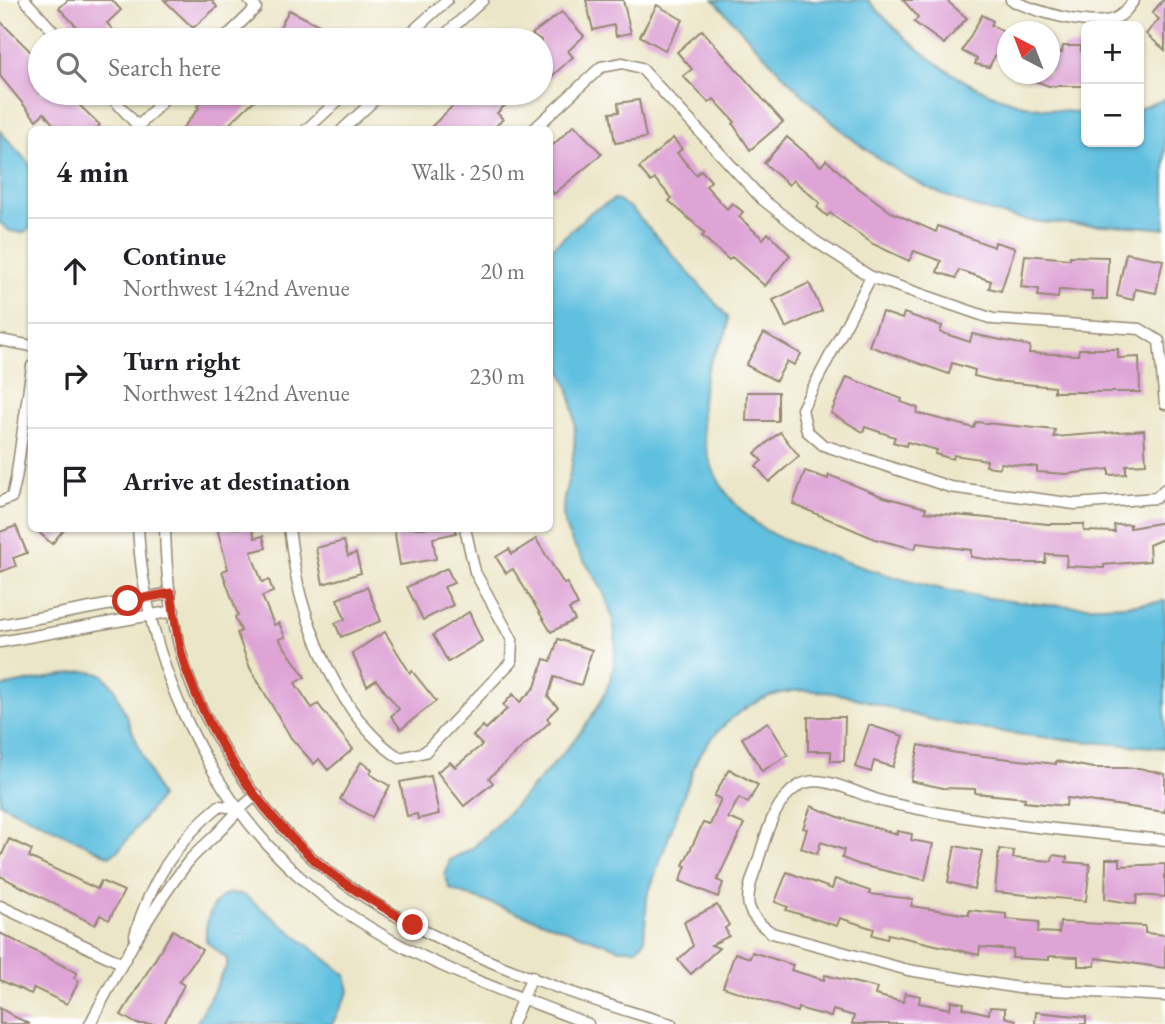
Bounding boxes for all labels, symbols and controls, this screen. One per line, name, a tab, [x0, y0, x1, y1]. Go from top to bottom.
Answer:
north arrow	[997, 21, 1060, 84]
map controls	[1081, 21, 1144, 147]
button: +	[1081, 21, 1144, 84]
search box	[28, 28, 553, 105]
icon: search	[52, 48, 90, 86]
text: Search here	[108, 50, 221, 84]
button: −	[1081, 84, 1144, 147]
text: 4 min	[56, 152, 129, 191]
text: Walk · 250 m	[411, 157, 525, 187]
text: Continue	[123, 239, 226, 273]
icon: ahead	[56, 252, 94, 290]
text: 20 m	[480, 256, 525, 286]
text: Northwest 142nd Avenue	[123, 273, 350, 303]
text: Turn right	[123, 344, 241, 378]
icon: right	[56, 357, 94, 395]
text: 230 m	[469, 361, 525, 391]
text: Northwest 142nd Avenue	[123, 378, 350, 408]
icon: arrive	[56, 462, 94, 500]
text: Arrive at destination	[123, 464, 350, 498]
route start	[112, 585, 143, 616]
route end	[397, 909, 428, 940]

